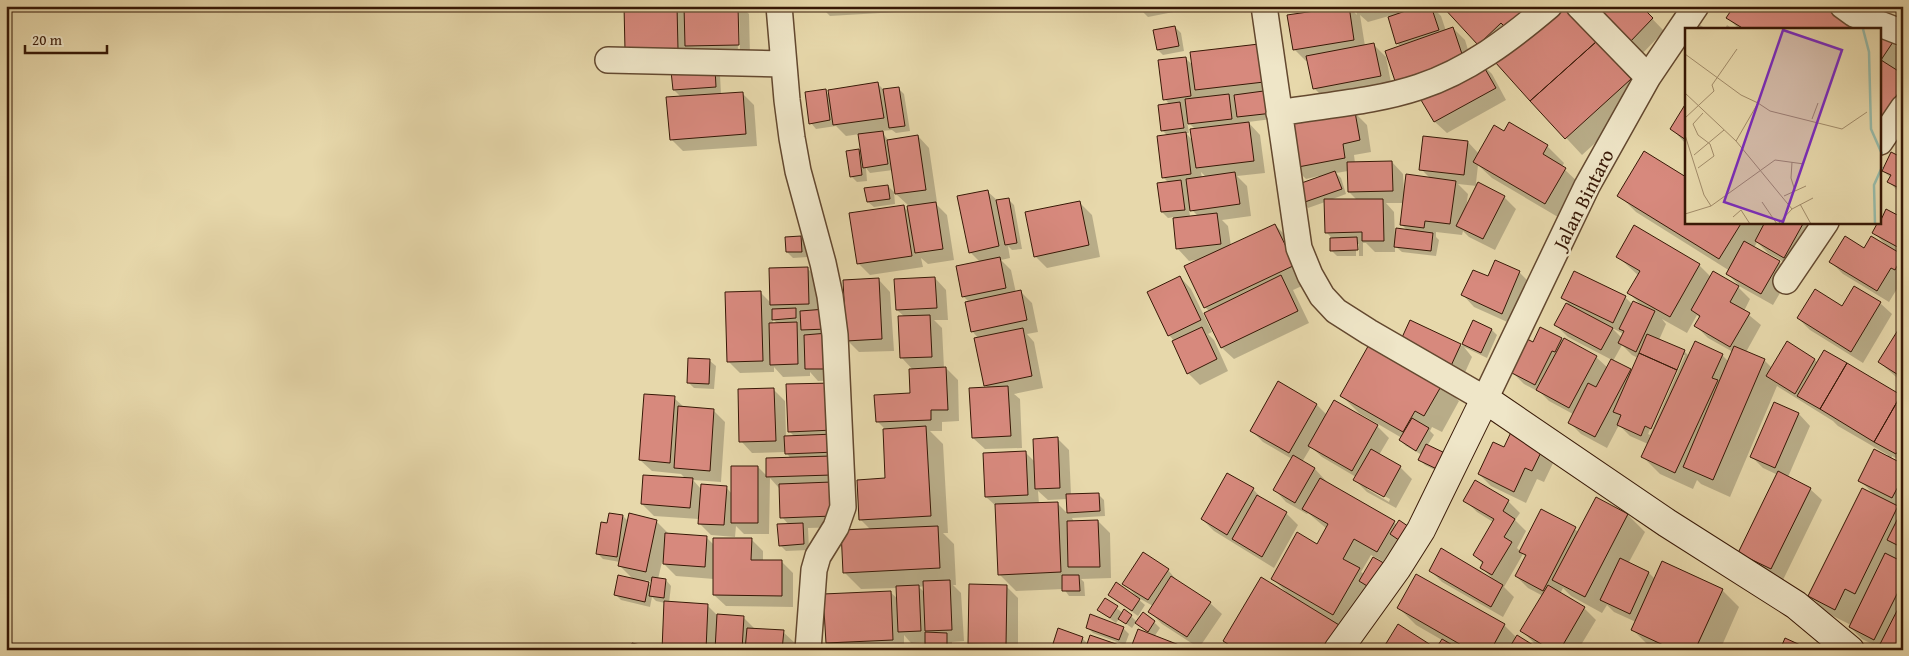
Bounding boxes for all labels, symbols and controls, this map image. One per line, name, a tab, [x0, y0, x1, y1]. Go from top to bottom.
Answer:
scale bar	[25, 22, 108, 54]
inset map	[1685, 28, 1882, 224]
text: 20 m	[32, 29, 63, 50]
street label: Jalan Bintaro	[1544, 144, 1621, 257]

